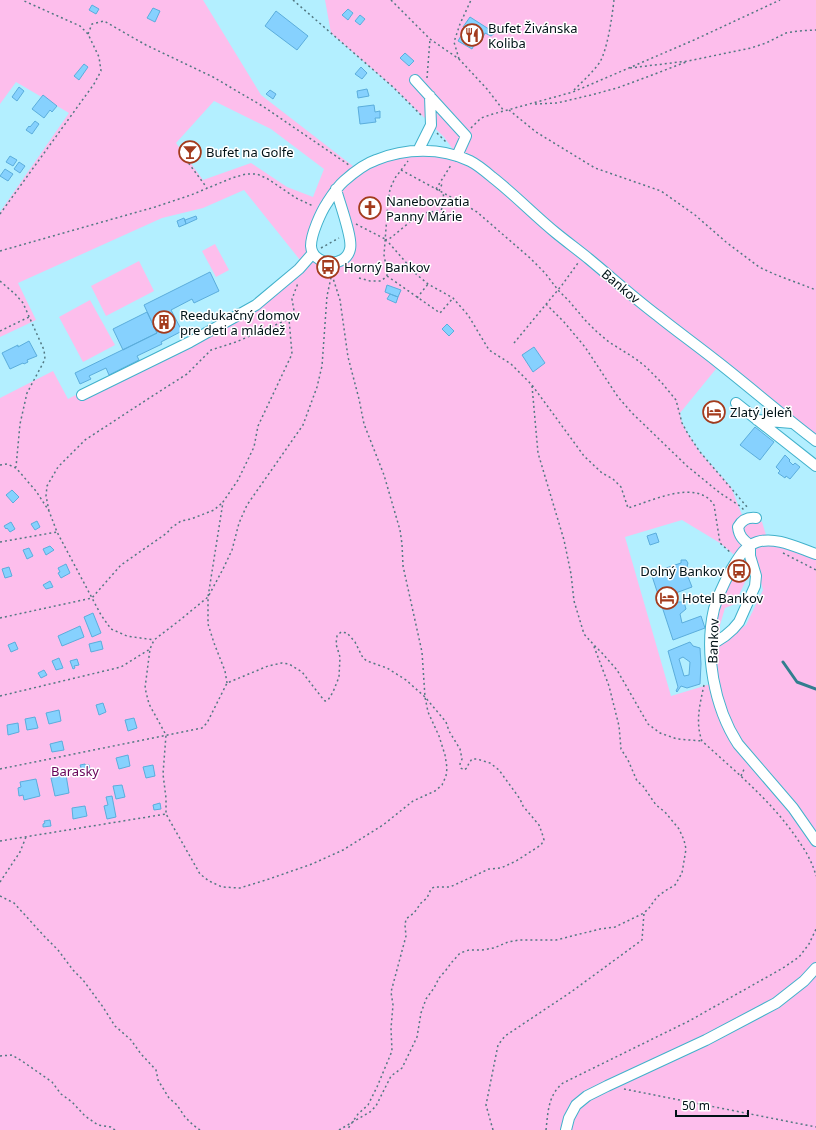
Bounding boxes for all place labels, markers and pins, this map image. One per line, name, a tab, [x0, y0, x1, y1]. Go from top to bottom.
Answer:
place label: Bufet Živánska Koliba	[488, 19, 578, 52]
restaurant icon: Bufet Živánska Koliba	[459, 22, 485, 48]
bar icon: Bufet na Golfe	[177, 139, 203, 165]
place label: Bufet na Golfe	[206, 143, 294, 161]
place label: Nanebovzatia Panny Márie	[386, 192, 470, 225]
church icon: Nanebovzatia Panny Márie	[357, 195, 383, 221]
bus stop icon: Horný Bankov	[315, 254, 341, 280]
place label: Horný Bankov	[344, 258, 430, 276]
place label: Reedukačný domov pre deti a mládež	[180, 306, 300, 339]
building icon: Reedukačný domov pre deti a mládež	[151, 309, 177, 335]
hotel icon: Zlatý Jeleň	[701, 399, 727, 425]
place label: Zlatý Jeleň	[730, 403, 792, 421]
bus stop icon: Dolný Bankov	[726, 558, 752, 584]
place label: Dolný Bankov	[640, 562, 724, 580]
hotel icon: Hotel Bankov	[654, 585, 680, 611]
place label: Hotel Bankov	[682, 589, 764, 607]

